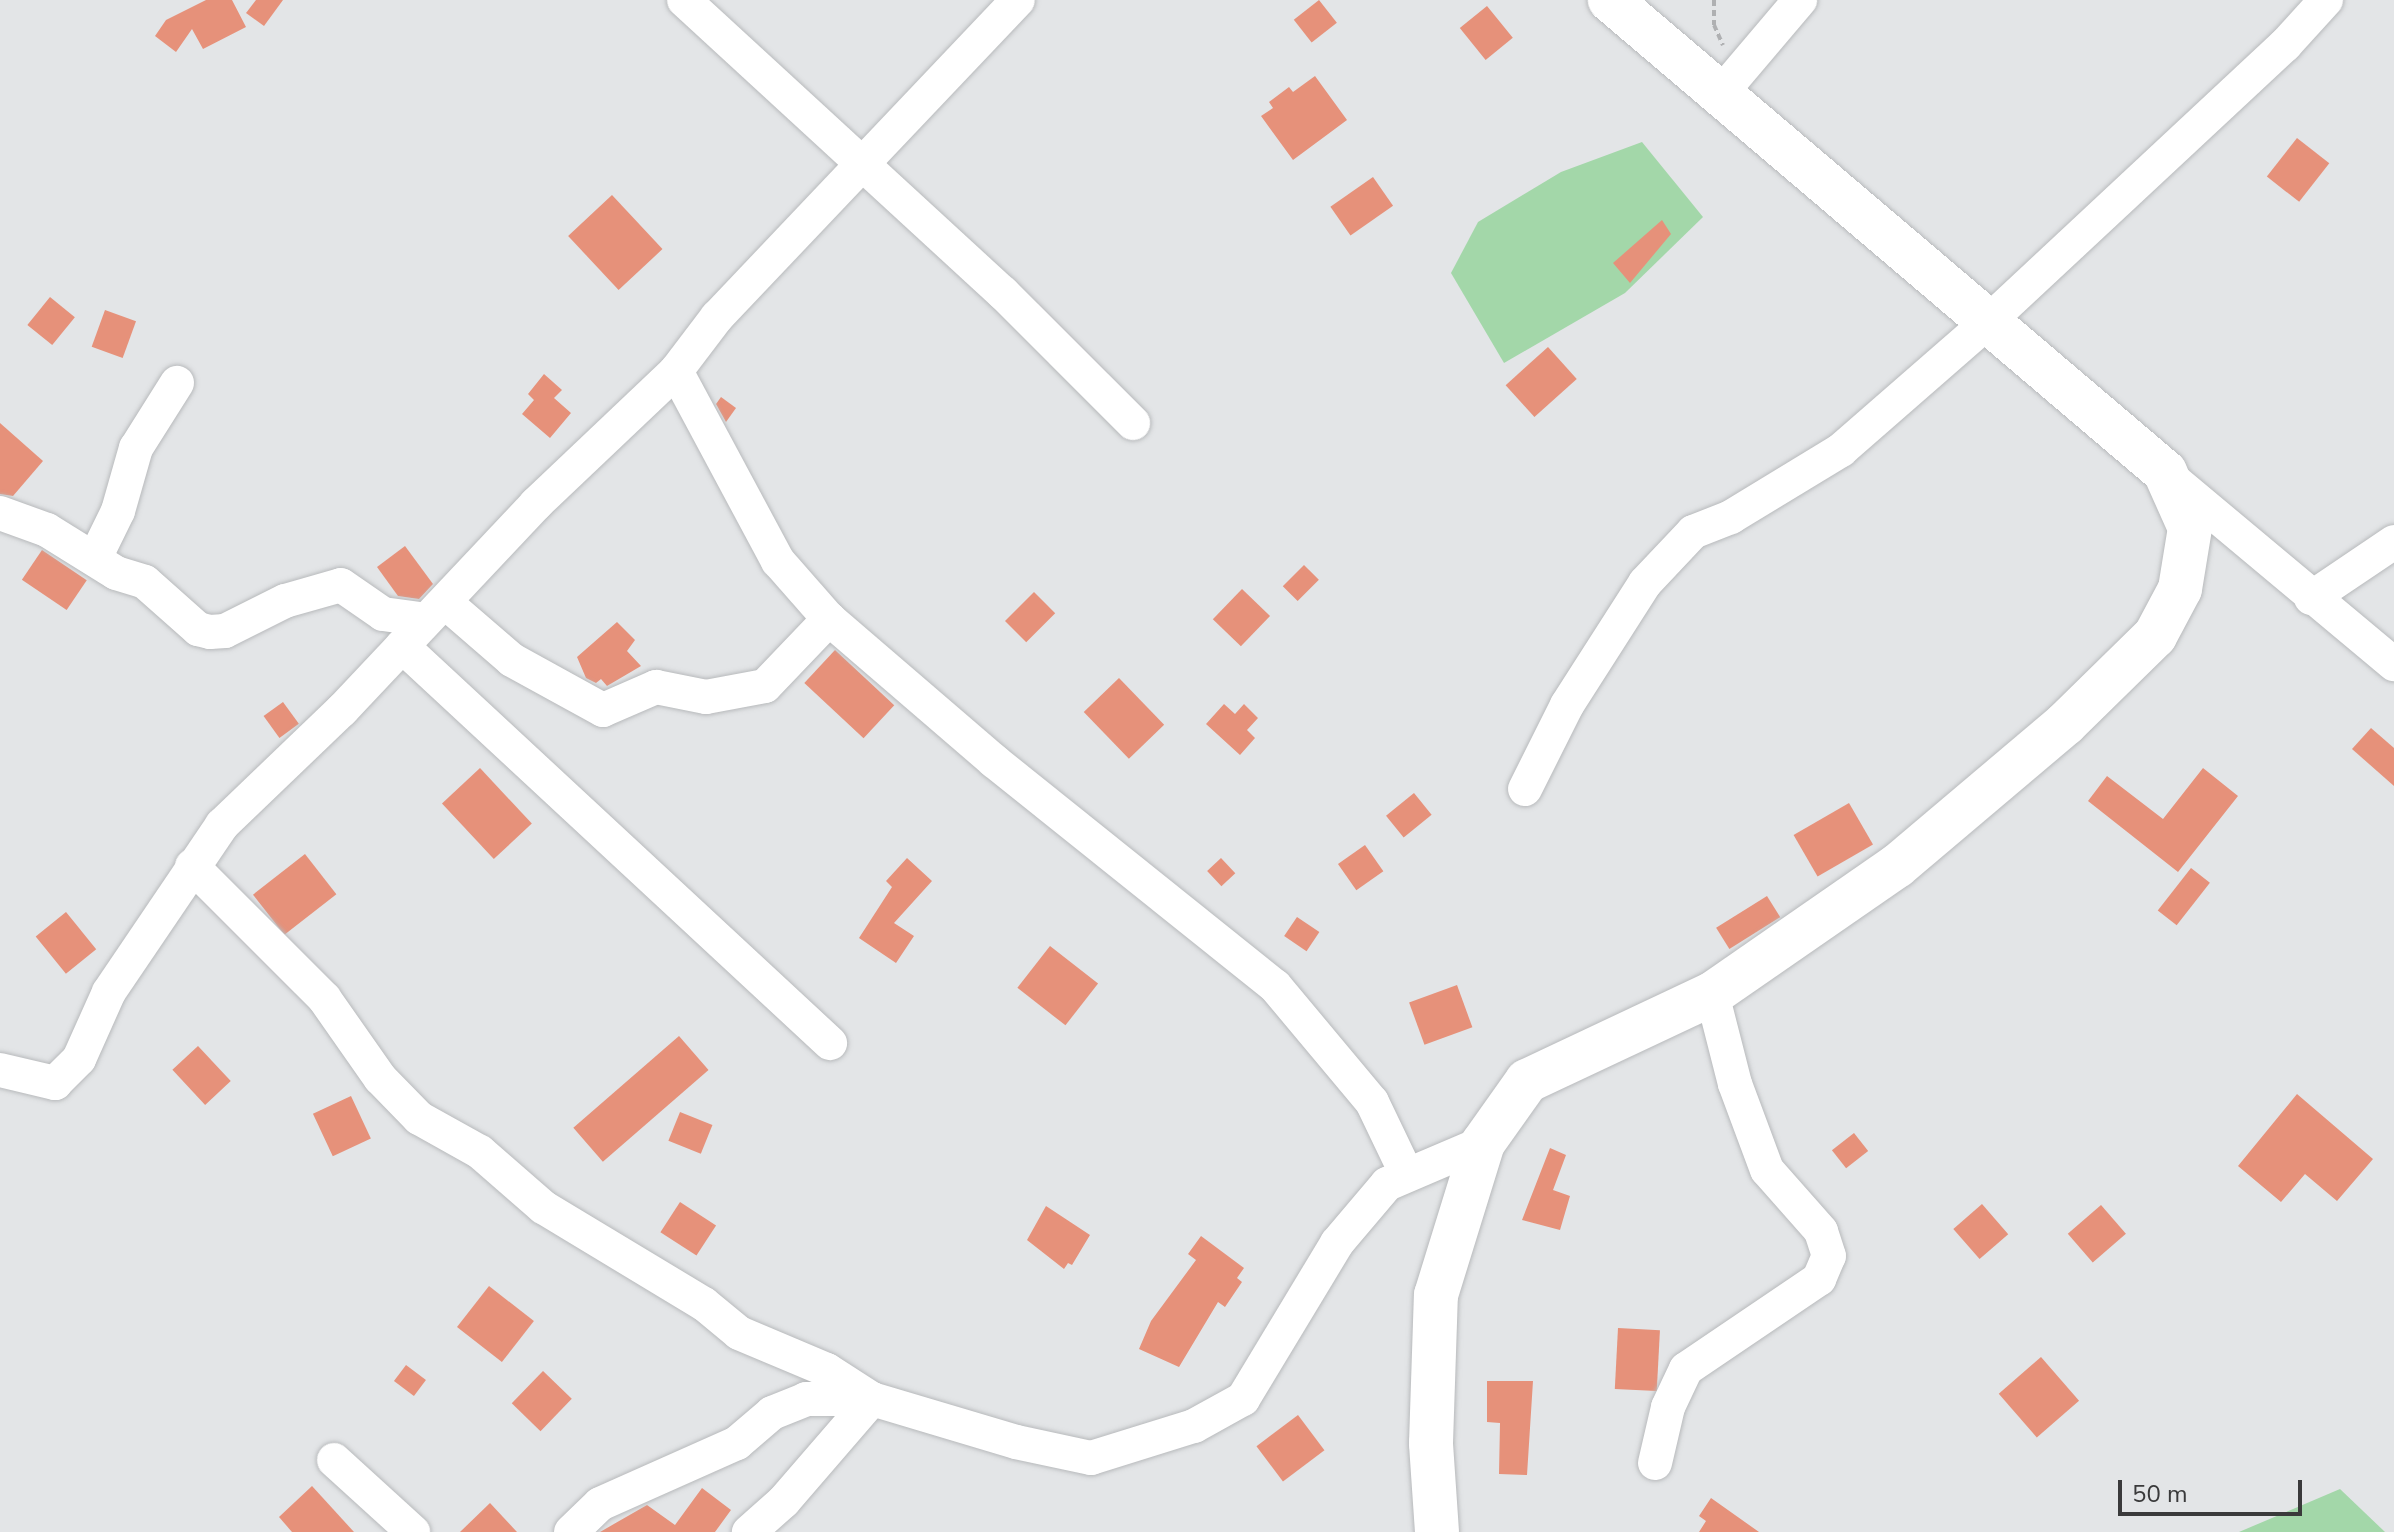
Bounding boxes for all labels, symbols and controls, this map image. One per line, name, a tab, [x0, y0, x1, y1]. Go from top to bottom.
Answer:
scale bar	[2122, 1464, 2306, 1514]
text: 50 m	[2132, 1478, 2188, 1510]

